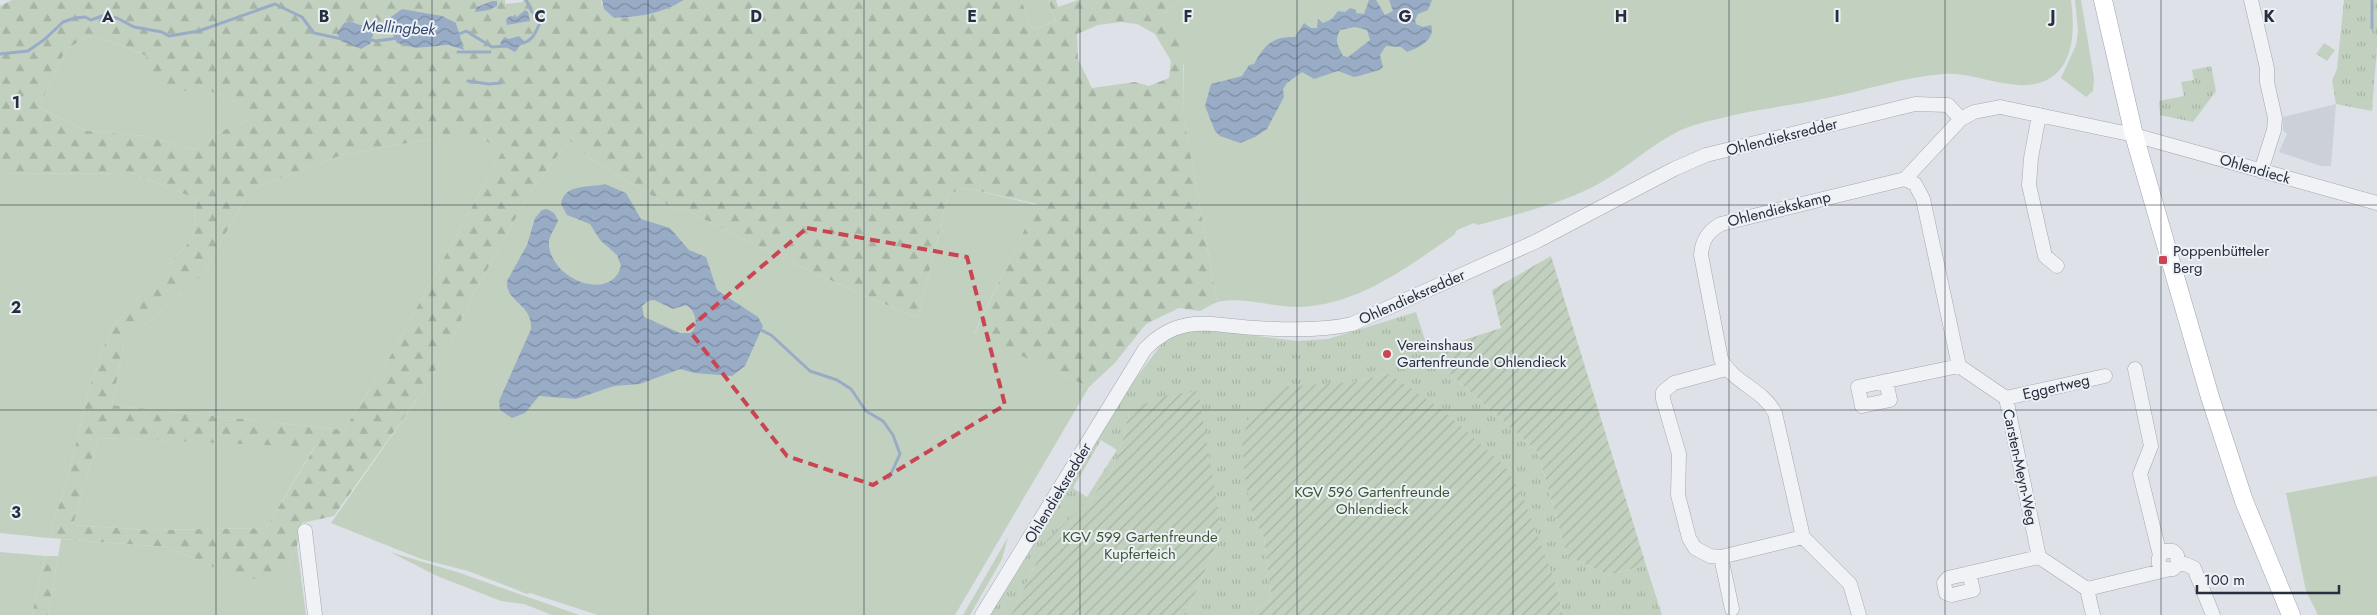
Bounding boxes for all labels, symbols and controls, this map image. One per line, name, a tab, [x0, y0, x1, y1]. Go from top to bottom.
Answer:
text: A	[101, 5, 114, 28]
text: B	[319, 5, 329, 28]
text: C	[534, 5, 546, 28]
text: D	[750, 5, 762, 28]
text: E	[967, 5, 977, 28]
text: F	[1184, 5, 1192, 28]
text: G	[1398, 5, 1412, 28]
text: H	[1615, 5, 1627, 28]
text: I	[1834, 5, 1840, 28]
text: J	[2047, 5, 2056, 28]
text: K	[2263, 5, 2275, 28]
water label: Mellingbek	[362, 14, 437, 41]
text: 1	[12, 91, 20, 114]
street label: Ohlendieksredder	[1724, 112, 1841, 161]
street label: Ohlendieck	[2217, 148, 2293, 190]
street label: Ohlendiekskamp	[1725, 185, 1833, 232]
place label: Poppenbütteler Berg	[2173, 240, 2270, 279]
marker: Poppenbütteler Berg	[2157, 254, 2169, 266]
street label: Ohlendieksredder	[1355, 263, 1469, 330]
text: 2	[11, 296, 21, 319]
place label: Vereinshaus Gartenfreunde Ohlendieck	[1397, 334, 1567, 373]
marker: Vereinshaus Gartenfreunde Ohlendieck	[1381, 348, 1393, 360]
street label: Eggertweg	[2020, 369, 2092, 405]
street label: Carsten-Meyn-Weg	[1997, 407, 2043, 527]
street label: Ohlendieksredder	[1019, 438, 1097, 548]
park label: KGV 596 Gartenfreunde Ohlendieck	[1294, 481, 1450, 520]
text: 3	[11, 501, 21, 524]
park label: KGV 599 Gartenfreunde Kupferteich	[1062, 526, 1218, 565]
scale bar	[2197, 562, 2340, 594]
text: 100 m	[2204, 569, 2245, 591]

